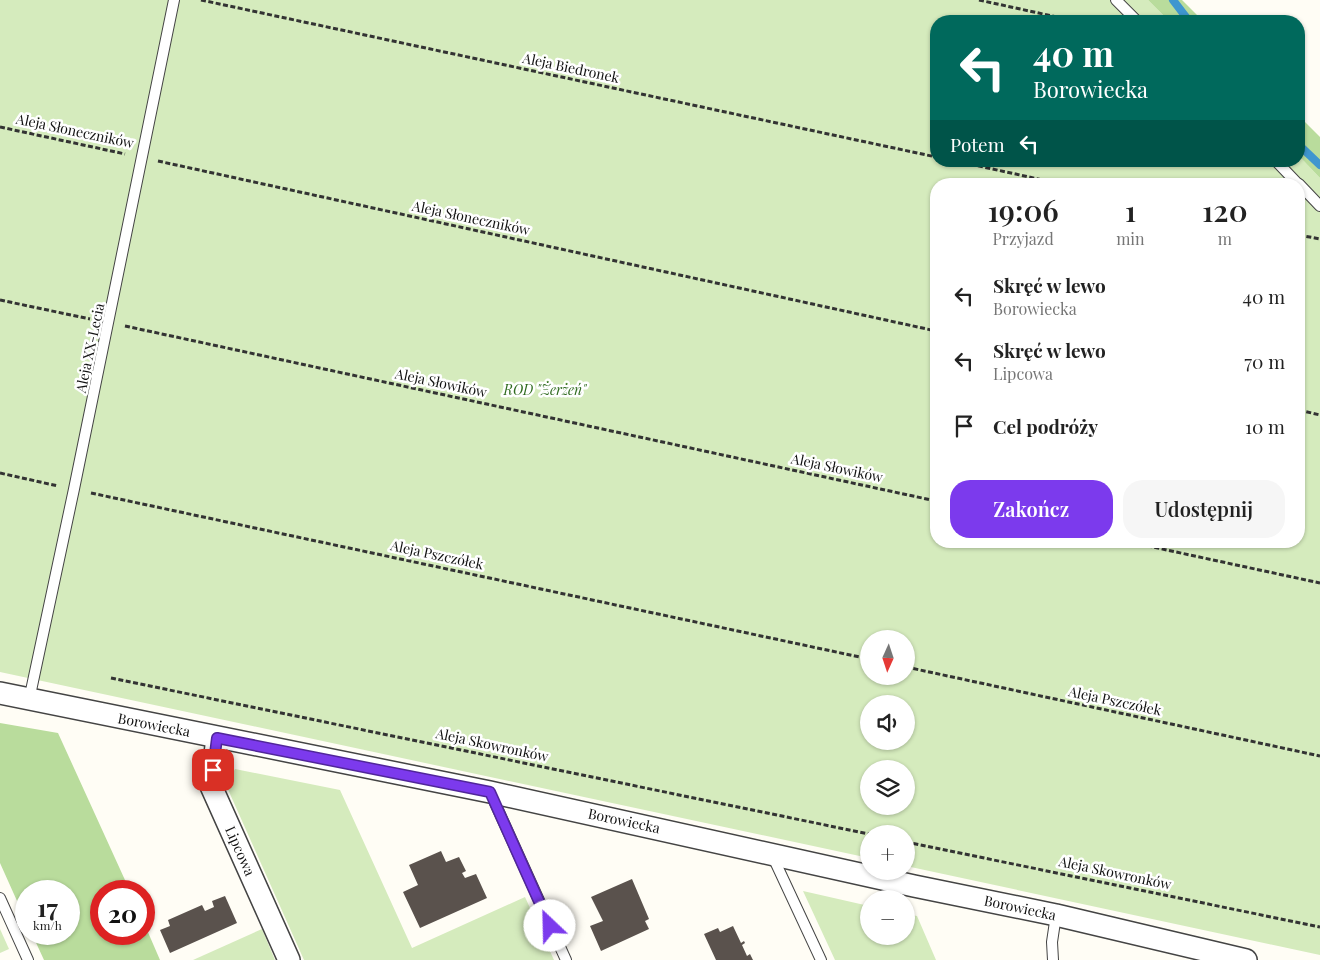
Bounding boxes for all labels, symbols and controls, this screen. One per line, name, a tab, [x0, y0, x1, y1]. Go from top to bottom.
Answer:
text: 40 m	[1033, 29, 1114, 76]
icon: left	[950, 35, 1015, 100]
street label: Aleja Biedronek	[520, 48, 622, 87]
text: Borowiecka	[1033, 74, 1148, 104]
street label: Aleja Słoneczników	[13, 109, 136, 152]
icon: left	[1015, 130, 1043, 158]
text: Potem	[950, 131, 1005, 157]
text: 19:06	[987, 190, 1059, 230]
text: 1	[1125, 190, 1136, 230]
text: 120	[1202, 190, 1248, 230]
street label: Aleja Słoneczników	[409, 196, 532, 239]
text: Przyjazd	[992, 228, 1054, 249]
text: min	[1116, 228, 1145, 249]
text: m	[1218, 228, 1232, 249]
text: Skręć w lewo	[993, 272, 1106, 298]
icon: left	[950, 282, 978, 310]
text: 40 m	[1243, 283, 1285, 309]
text: Borowiecka	[993, 298, 1077, 319]
street label: Aleja XX-Lecia	[71, 301, 108, 395]
text: Skręć w lewo	[993, 337, 1106, 363]
icon: left	[950, 347, 978, 375]
text: 70 m	[1244, 348, 1285, 374]
street label: Aleja Słowików	[392, 363, 489, 402]
text: Lipcowa	[993, 363, 1053, 384]
park label: ROD "Żerżeń"	[503, 380, 587, 399]
icon: arrive	[950, 412, 978, 440]
text: Cel podróży	[993, 413, 1098, 439]
text: 10 m	[1245, 413, 1285, 439]
street label: Aleja Słowików	[788, 448, 885, 487]
button: Zakończ	[950, 480, 1113, 538]
button: Udostępnij	[1123, 480, 1285, 538]
street label: Aleja Pszczółek	[388, 535, 486, 574]
north arrow	[860, 630, 915, 685]
map controls	[860, 630, 915, 945]
street label: Aleja Pszczółek	[1066, 681, 1164, 720]
button: sound	[860, 695, 915, 750]
street label: Borowiecka	[116, 708, 192, 741]
street label: Aleja Skowronków	[433, 723, 550, 766]
pin	[192, 749, 234, 791]
icon: arrive	[199, 756, 227, 784]
button: layers	[860, 760, 915, 815]
street label: Borowiecka	[586, 804, 662, 837]
street label: Lipcowa	[221, 823, 260, 879]
button: +	[860, 825, 915, 880]
street label: Aleja Skowronków	[1056, 851, 1173, 894]
speed limit sign: 20	[90, 880, 155, 945]
text: 17	[37, 890, 58, 923]
button: −	[860, 890, 915, 945]
street label: Borowiecka	[982, 891, 1058, 924]
position arrow	[523, 899, 575, 951]
text: km/h	[33, 917, 62, 933]

